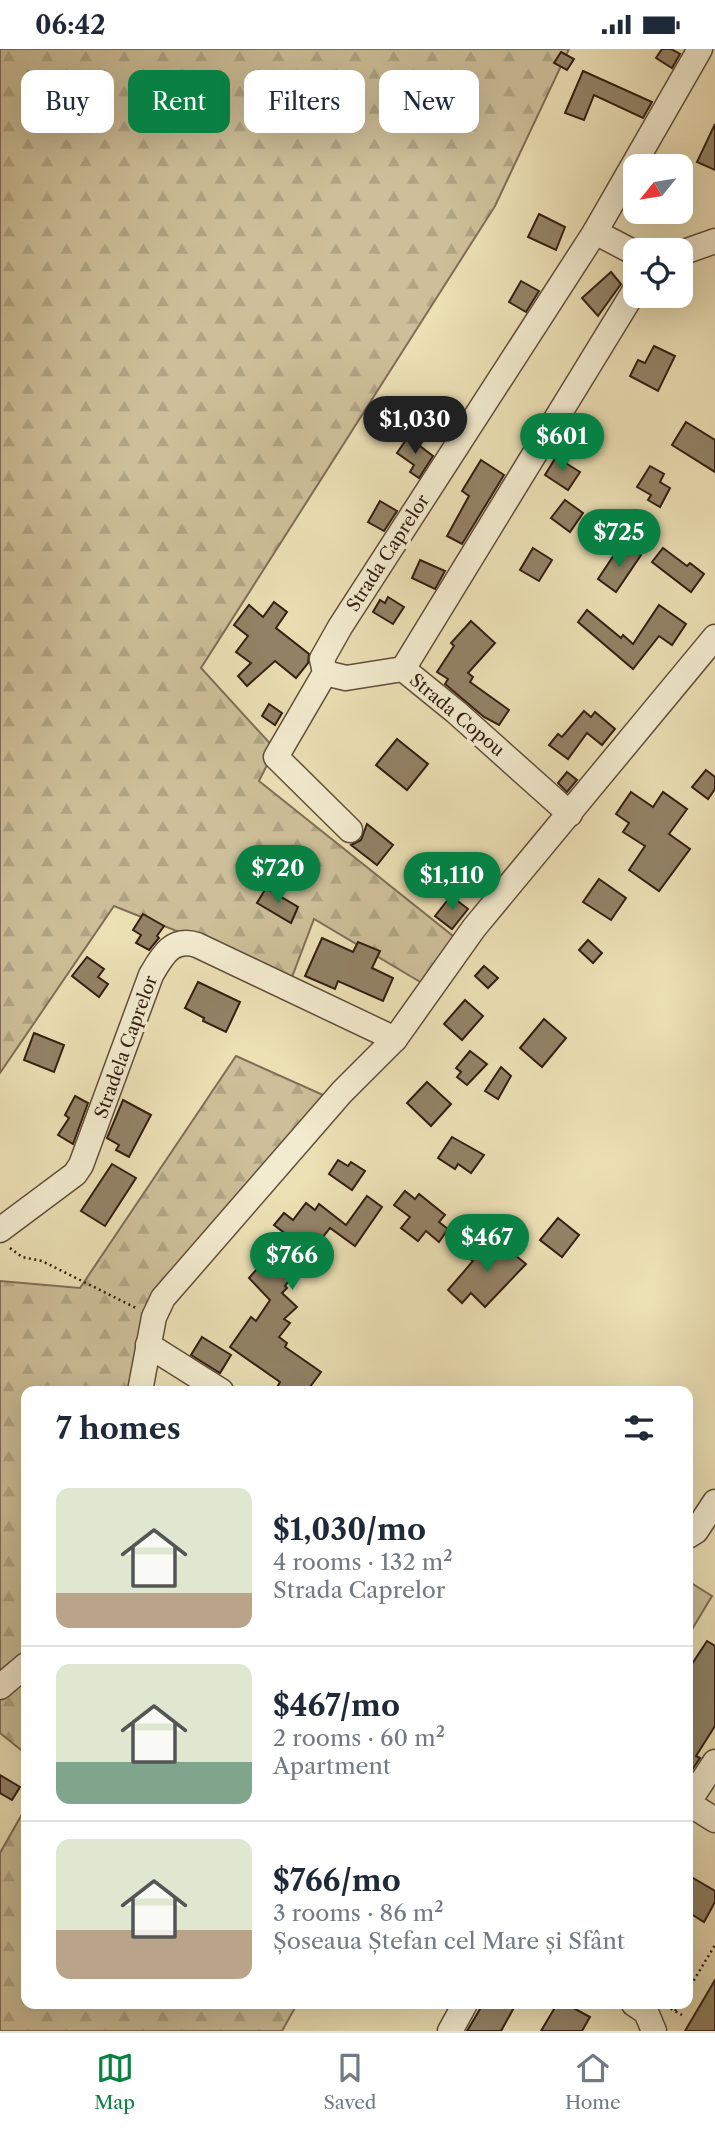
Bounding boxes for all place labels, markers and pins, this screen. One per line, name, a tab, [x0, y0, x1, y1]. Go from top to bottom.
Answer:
pin: $1,030	[358, 397, 472, 456]
pin: $601	[521, 413, 603, 473]
pin: $725	[578, 510, 660, 569]
pin: $720	[237, 845, 319, 905]
pin: $1,110	[395, 853, 509, 912]
pin: $467	[446, 1215, 528, 1274]
pin: $766	[251, 1233, 333, 1292]

